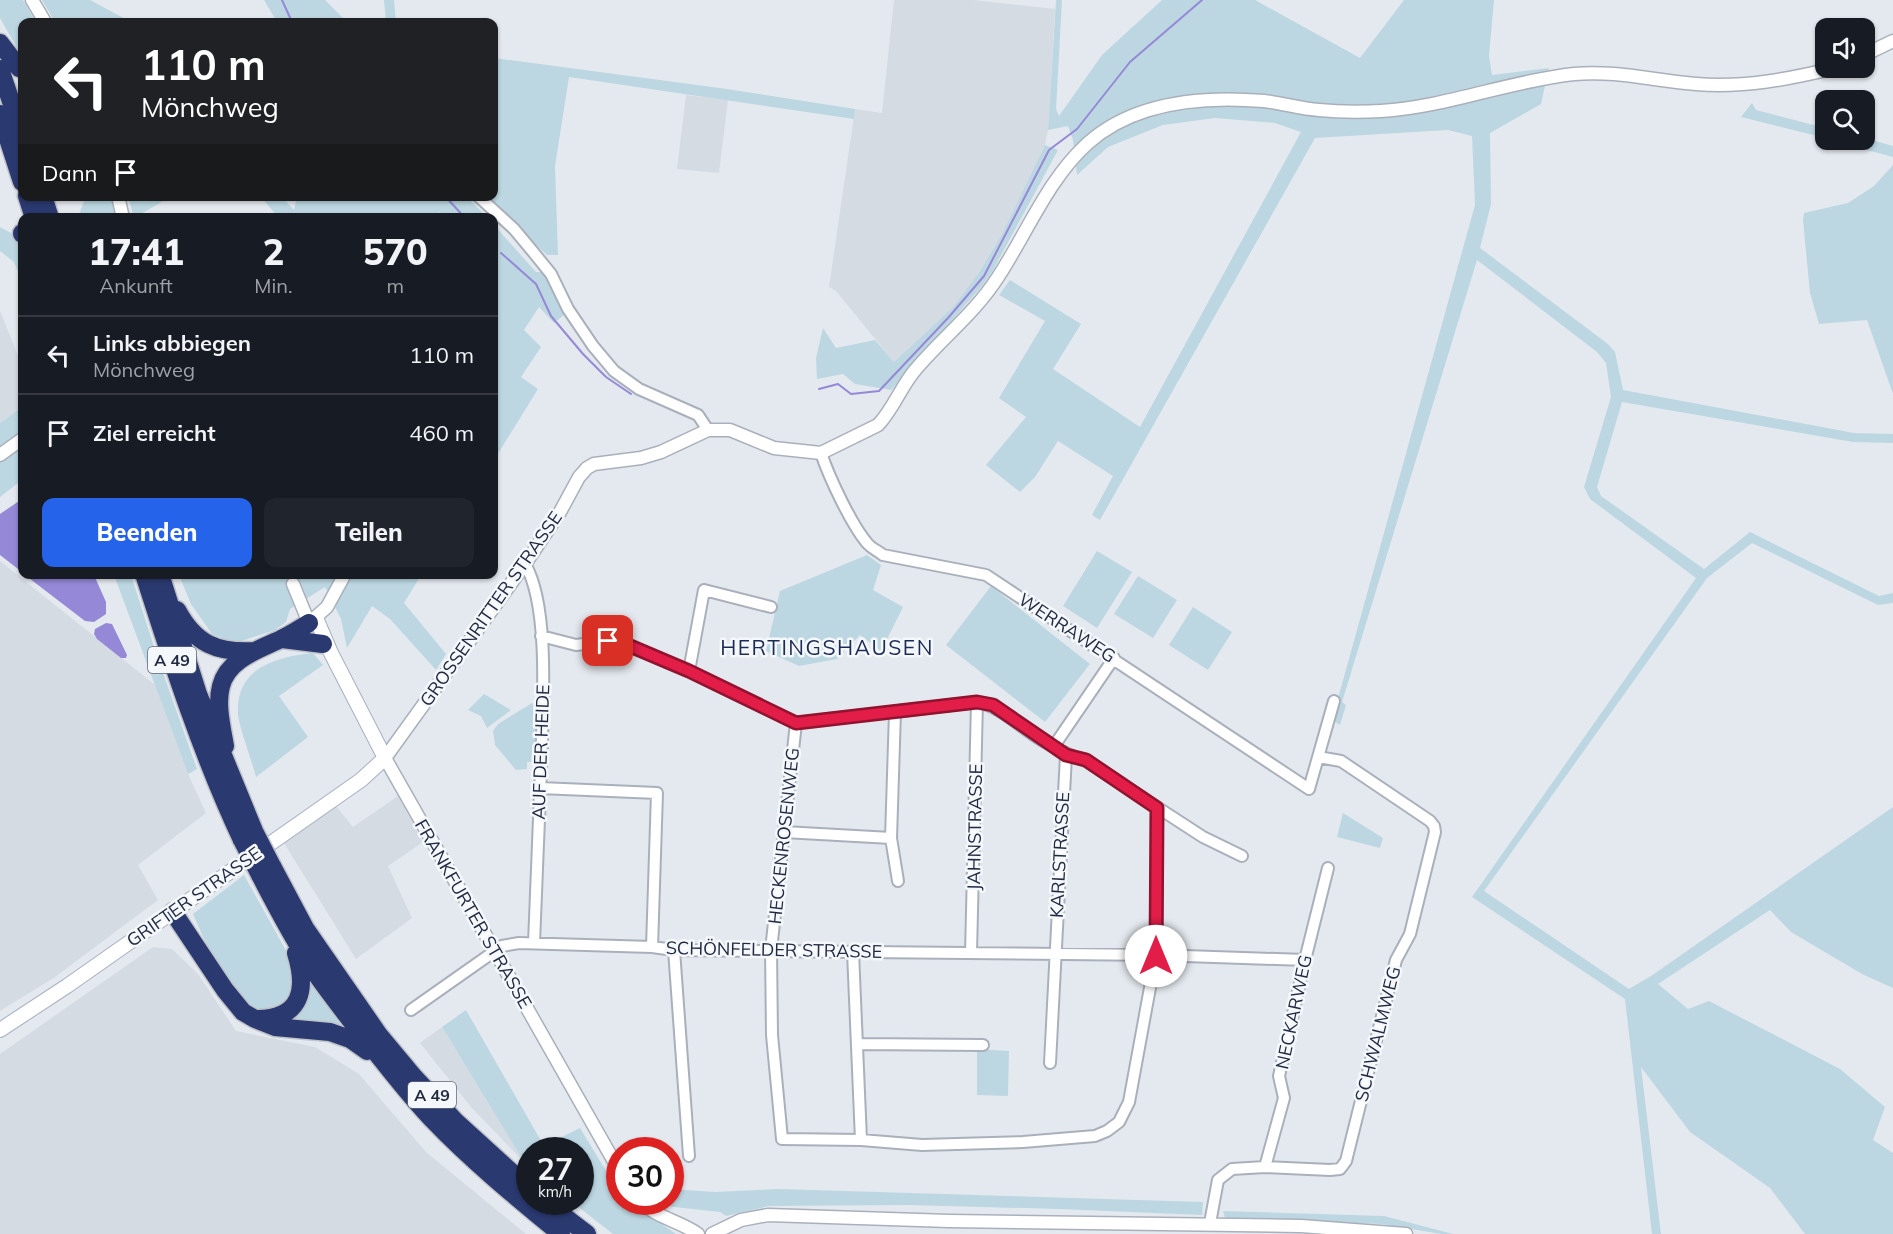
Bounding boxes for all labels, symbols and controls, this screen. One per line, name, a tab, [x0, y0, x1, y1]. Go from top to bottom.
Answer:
map controls	[1815, 18, 1875, 150]
button: sound	[1815, 18, 1875, 78]
text: 110 m	[141, 38, 266, 91]
icon: left	[42, 42, 120, 120]
text: Mönchweg	[141, 90, 279, 124]
button: search	[1815, 90, 1875, 150]
icon: arrive	[109, 156, 142, 189]
text: Dann	[42, 159, 97, 187]
text: 17:41	[88, 229, 184, 274]
text: 2	[263, 229, 284, 274]
text: 570	[363, 229, 428, 274]
text: Ankunft	[100, 273, 173, 298]
text: Min.	[254, 273, 293, 298]
text: m	[386, 273, 404, 298]
text: Links abbiegen	[93, 329, 251, 357]
icon: left	[42, 339, 75, 372]
text: 110 m	[409, 341, 474, 369]
text: Mönchweg	[93, 357, 195, 382]
icon: arrive	[42, 417, 75, 450]
text: Ziel erreicht	[93, 419, 216, 447]
text: 460 m	[409, 419, 474, 447]
button: Beenden	[42, 498, 252, 567]
button: Teilen	[264, 498, 474, 567]
street label: GROSSENRITTER STRASSE	[414, 507, 567, 711]
street label: WERRAWEG	[1014, 588, 1120, 668]
pin	[582, 615, 633, 666]
icon: arrive	[591, 624, 624, 657]
district label: HERTINGSHAUSEN	[720, 634, 934, 660]
road number: A 49	[148, 647, 196, 673]
street label: AUF DER HEIDE	[527, 684, 554, 820]
street label: HECKENROSENWEG	[763, 747, 804, 925]
street label: JAHNSTRASSE	[962, 764, 987, 890]
street label: KARLSTRASSE	[1045, 791, 1074, 919]
street label: FRANKFURTER STRASSE	[410, 815, 537, 1012]
street label: GRIFTER STRASSE	[122, 842, 266, 952]
position arrow	[1124, 924, 1188, 988]
street label: SCHÖNFELDER STRASSE	[666, 936, 882, 963]
street label: NECKARWEG	[1270, 953, 1317, 1071]
street label: SCHWALMWEG	[1350, 964, 1405, 1104]
road number: A 49	[408, 1082, 456, 1108]
speed limit sign: 30	[606, 1137, 684, 1215]
text: 27	[537, 1150, 573, 1188]
text: km/h	[538, 1182, 572, 1201]

